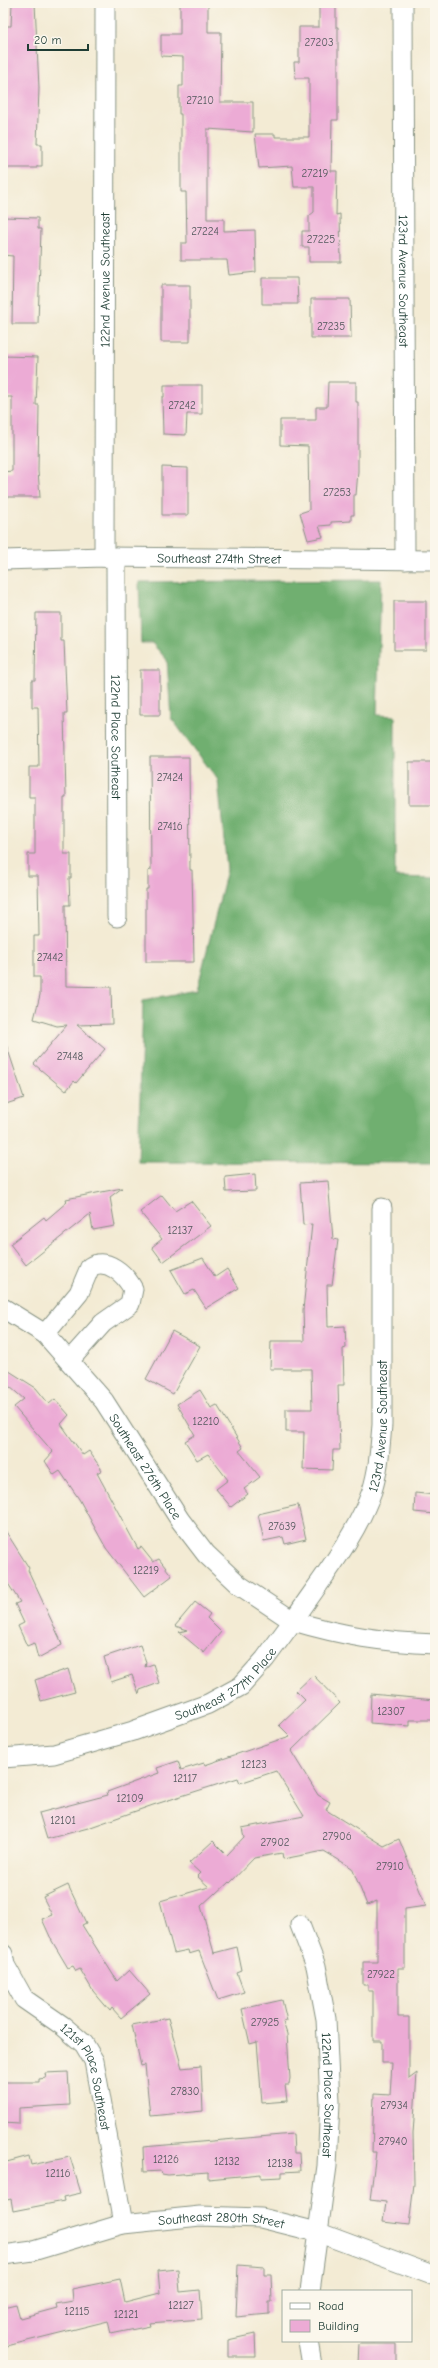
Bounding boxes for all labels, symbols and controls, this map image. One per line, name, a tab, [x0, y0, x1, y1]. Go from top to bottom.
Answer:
scale bar	[28, 26, 88, 52]
text: 20 m	[34, 33, 62, 47]
house number: 27203	[305, 36, 333, 49]
house number: 27210	[186, 94, 214, 107]
house number: 27219	[302, 167, 329, 180]
street label: 122nd Avenue Southeast	[97, 211, 112, 348]
street label: 123rd Avenue Southeast	[396, 215, 412, 348]
house number: 27224	[191, 225, 219, 238]
house number: 27225	[307, 233, 335, 246]
house number: 27235	[317, 320, 345, 333]
house number: 27242	[168, 399, 196, 412]
house number: 27253	[323, 486, 351, 499]
street label: Southeast 274th Street	[157, 550, 282, 566]
street label: 122nd Place Southeast	[109, 674, 124, 801]
house number: 27424	[157, 771, 183, 784]
house number: 27416	[157, 820, 183, 833]
house number: 27442	[37, 951, 63, 964]
house number: 27448	[57, 1050, 84, 1063]
house number: 12137	[167, 1224, 193, 1237]
street label: 123rd Avenue Southeast	[365, 1359, 390, 1494]
street label: Southeast 276th Place	[106, 1410, 185, 1522]
house number: 12210	[193, 1415, 219, 1428]
house number: 27639	[268, 1520, 296, 1533]
house number: 12219	[133, 1564, 159, 1577]
street label: Southeast 277th Place	[172, 1644, 279, 1723]
house number: 12307	[377, 1705, 405, 1718]
house number: 12123	[241, 1758, 267, 1771]
house number: 12117	[173, 1772, 197, 1785]
house number: 12109	[116, 1792, 144, 1805]
house number: 12101	[50, 1814, 76, 1827]
house number: 27906	[322, 1830, 352, 1843]
house number: 27902	[260, 1836, 290, 1849]
house number: 27910	[376, 1860, 404, 1873]
house number: 27922	[367, 1968, 395, 1981]
house number: 27925	[251, 2016, 279, 2029]
street label: 121st Place Southeast	[58, 2020, 114, 2133]
street label: 122nd Place Southeast	[319, 2032, 338, 2159]
house number: 27830	[171, 2085, 199, 2098]
house number: 27934	[380, 2099, 408, 2112]
house number: 27940	[379, 2135, 407, 2148]
house number: 12126	[153, 2153, 179, 2166]
house number: 12132	[214, 2155, 240, 2168]
house number: 12138	[267, 2157, 293, 2170]
house number: 12116	[46, 2167, 70, 2180]
street label: Southeast 280th Street	[157, 2208, 287, 2231]
legend	[282, 2290, 412, 2342]
house number: 12127	[168, 2299, 194, 2312]
text: Road	[318, 2299, 344, 2313]
house number: 12115	[65, 2305, 89, 2318]
house number: 12121	[114, 2308, 138, 2321]
text: Building	[318, 2319, 359, 2333]

